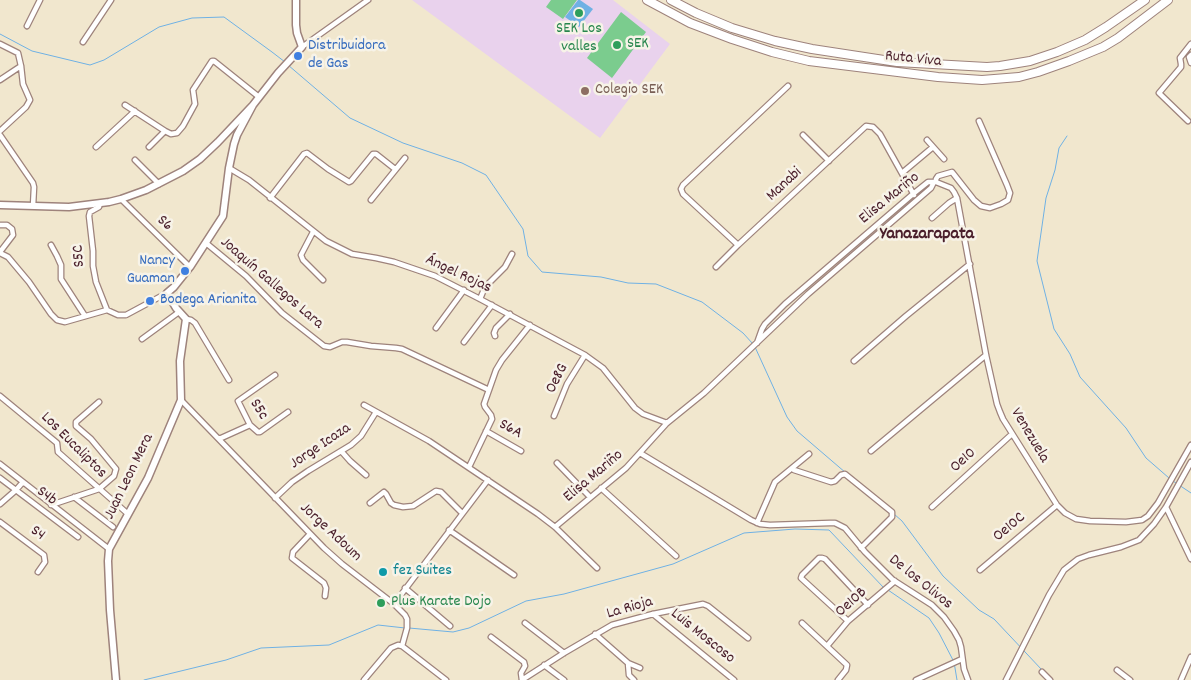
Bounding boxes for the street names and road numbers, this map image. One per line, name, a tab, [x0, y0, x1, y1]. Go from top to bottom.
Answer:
street label: Ruta Viva	[884, 47, 942, 73]
street label: Manabi	[763, 164, 807, 206]
street label: Elisa Mariño	[856, 169, 924, 229]
street label: S6	[152, 212, 176, 236]
street label: Joaquín Gallegos Lara	[215, 234, 327, 334]
street label: S5C	[70, 244, 90, 268]
street label: Ángel Rojas	[422, 251, 494, 299]
street label: Oe8G	[542, 361, 574, 397]
street label: S5c	[244, 396, 272, 424]
street label: Venezuela	[1005, 405, 1053, 467]
street label: Los Eucaliptos	[36, 409, 110, 483]
street label: S6A	[495, 416, 525, 444]
street label: Jorge Icaza	[287, 420, 355, 474]
street label: Juan Leon Mera	[101, 431, 159, 523]
street label: Oe10	[947, 444, 981, 478]
street label: Elisa Mariño	[560, 446, 628, 508]
street label: S4b	[32, 483, 60, 511]
street label: Jorge Adoum	[295, 499, 365, 567]
street label: Oe10C	[990, 509, 1030, 547]
street label: S4	[26, 522, 48, 546]
street label: De los Olivos	[884, 551, 956, 615]
street label: Oe10B	[832, 584, 872, 622]
street label: La Rioja	[605, 593, 655, 625]
street label: Luis Moscoso	[666, 605, 738, 669]

